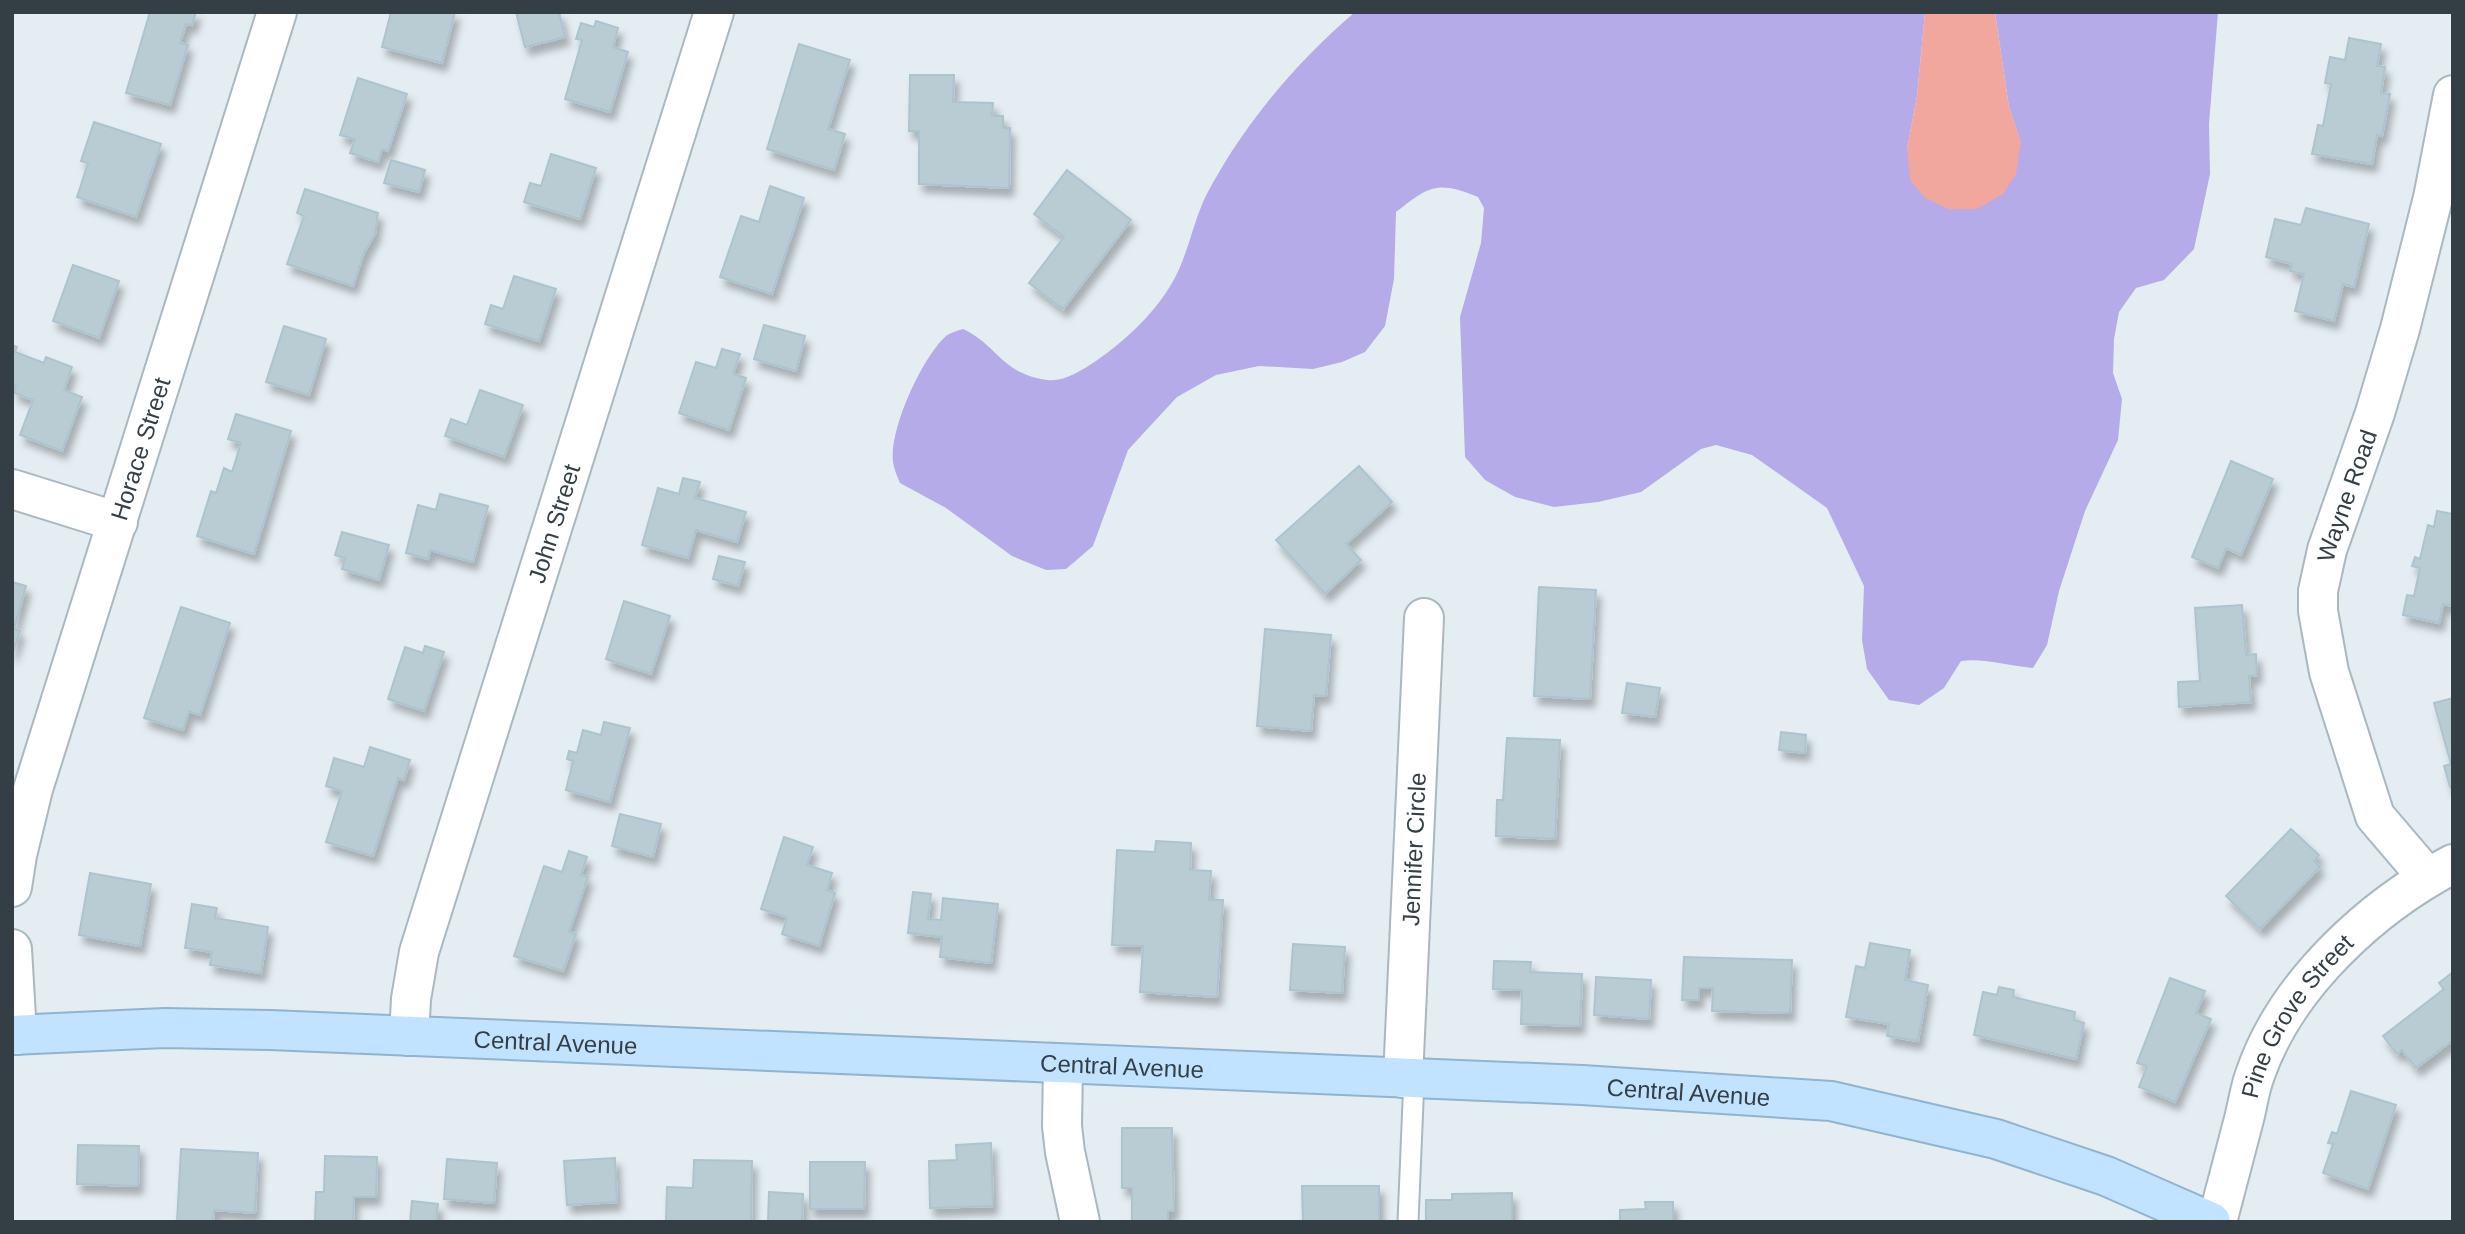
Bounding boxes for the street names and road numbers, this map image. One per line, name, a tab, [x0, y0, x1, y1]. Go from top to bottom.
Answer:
street label: Horace Street	[105, 374, 175, 523]
street label: Wayne Road	[2311, 426, 2382, 564]
street label: John Street	[522, 460, 585, 586]
street label: Jennifer Circle	[1396, 772, 1430, 927]
street label: Pine Grove Street	[2236, 928, 2358, 1101]
street label: Central Avenue	[473, 1025, 638, 1059]
street label: Central Avenue	[1040, 1049, 1204, 1083]
street label: Central Avenue	[1606, 1073, 1771, 1111]

